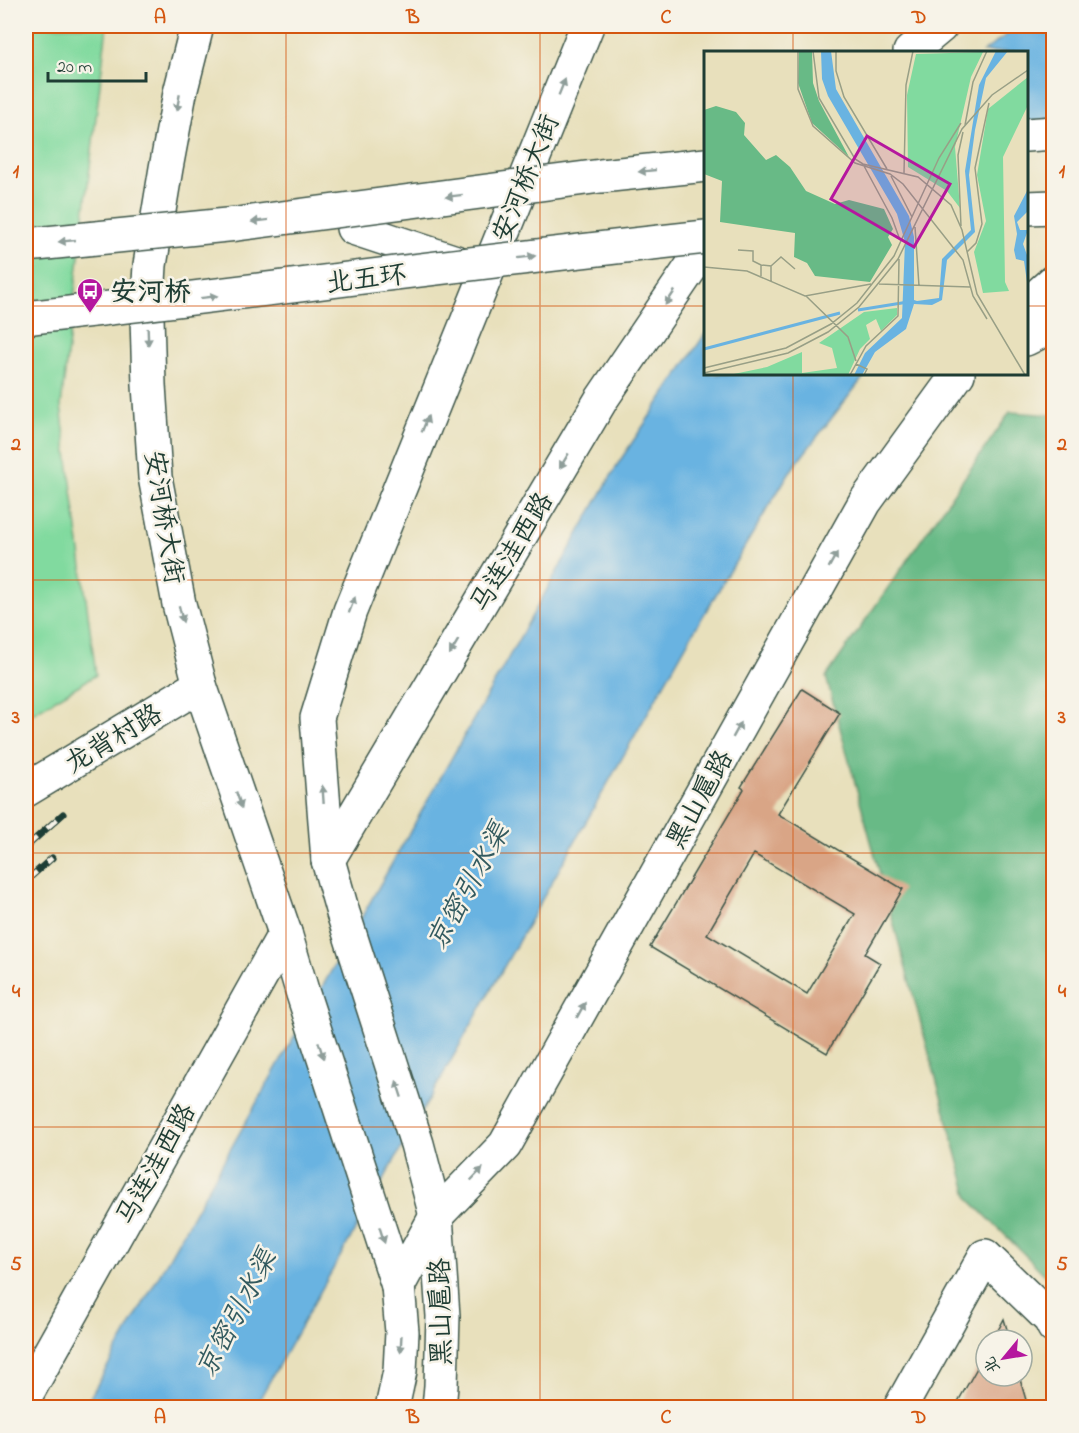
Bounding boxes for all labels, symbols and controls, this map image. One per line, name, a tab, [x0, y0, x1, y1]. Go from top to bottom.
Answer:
text: A	[154, 4, 166, 33]
text: B	[405, 4, 420, 33]
text: C	[661, 4, 672, 33]
text: D	[911, 4, 926, 33]
scale bar	[48, 45, 146, 83]
inset map	[704, 51, 1028, 375]
text: 20 m	[57, 55, 92, 81]
one-way arrow	[557, 78, 567, 96]
one-way arrow	[173, 93, 182, 112]
street label: 安河桥大街	[484, 109, 571, 249]
text: 1	[13, 158, 20, 187]
text: 1	[1059, 158, 1066, 187]
one-way arrow	[638, 167, 657, 176]
one-way arrow	[444, 191, 463, 200]
one-way arrow	[251, 216, 270, 225]
one-way arrow	[57, 236, 76, 246]
one-way arrow	[518, 253, 537, 262]
street label: 北五环	[324, 256, 409, 305]
place label: 安河桥	[110, 274, 191, 313]
bus stop icon: 安河桥	[75, 276, 105, 314]
one-way arrow	[665, 290, 676, 306]
one-way arrow	[199, 292, 218, 302]
one-way arrow	[143, 328, 152, 347]
one-way arrow	[421, 415, 431, 433]
text: 2	[10, 431, 21, 460]
text: 2	[1056, 431, 1067, 460]
street label: 安河桥大街	[133, 448, 192, 587]
one-way arrow	[559, 453, 570, 469]
street label: 马连洼西路	[462, 485, 565, 621]
one-way arrow	[827, 552, 838, 568]
one-way arrow	[348, 595, 358, 613]
one-way arrow	[177, 604, 187, 623]
one-way arrow	[449, 639, 459, 656]
street label: 龙背村路	[58, 696, 171, 785]
text: 3	[11, 704, 20, 733]
text: 3	[1057, 704, 1066, 733]
one-way arrow	[732, 721, 742, 738]
street label: 黑山扈路	[658, 744, 744, 857]
one-way arrow	[318, 784, 328, 803]
one-way arrow	[235, 791, 245, 809]
water label: 京密引水渠	[418, 815, 523, 959]
text: 4	[12, 978, 21, 1007]
text: 4	[1058, 978, 1067, 1007]
one-way arrow	[575, 1002, 586, 1018]
one-way arrow	[317, 1041, 327, 1059]
one-way arrow	[394, 1080, 403, 1098]
street label: 马连洼西路	[107, 1097, 207, 1234]
one-way arrow	[470, 1167, 484, 1182]
one-way arrow	[377, 1226, 387, 1244]
water label: 京密引水渠	[187, 1241, 290, 1386]
text: 5	[10, 1251, 22, 1280]
text: 5	[1056, 1251, 1068, 1280]
street label: 黑山扈路	[422, 1258, 463, 1366]
north arrow	[974, 1328, 1034, 1388]
one-way arrow	[396, 1335, 405, 1354]
text: 北	[978, 1352, 1007, 1377]
text: A	[154, 1404, 166, 1433]
text: B	[405, 1404, 420, 1433]
text: C	[661, 1404, 672, 1433]
text: D	[911, 1404, 926, 1433]

